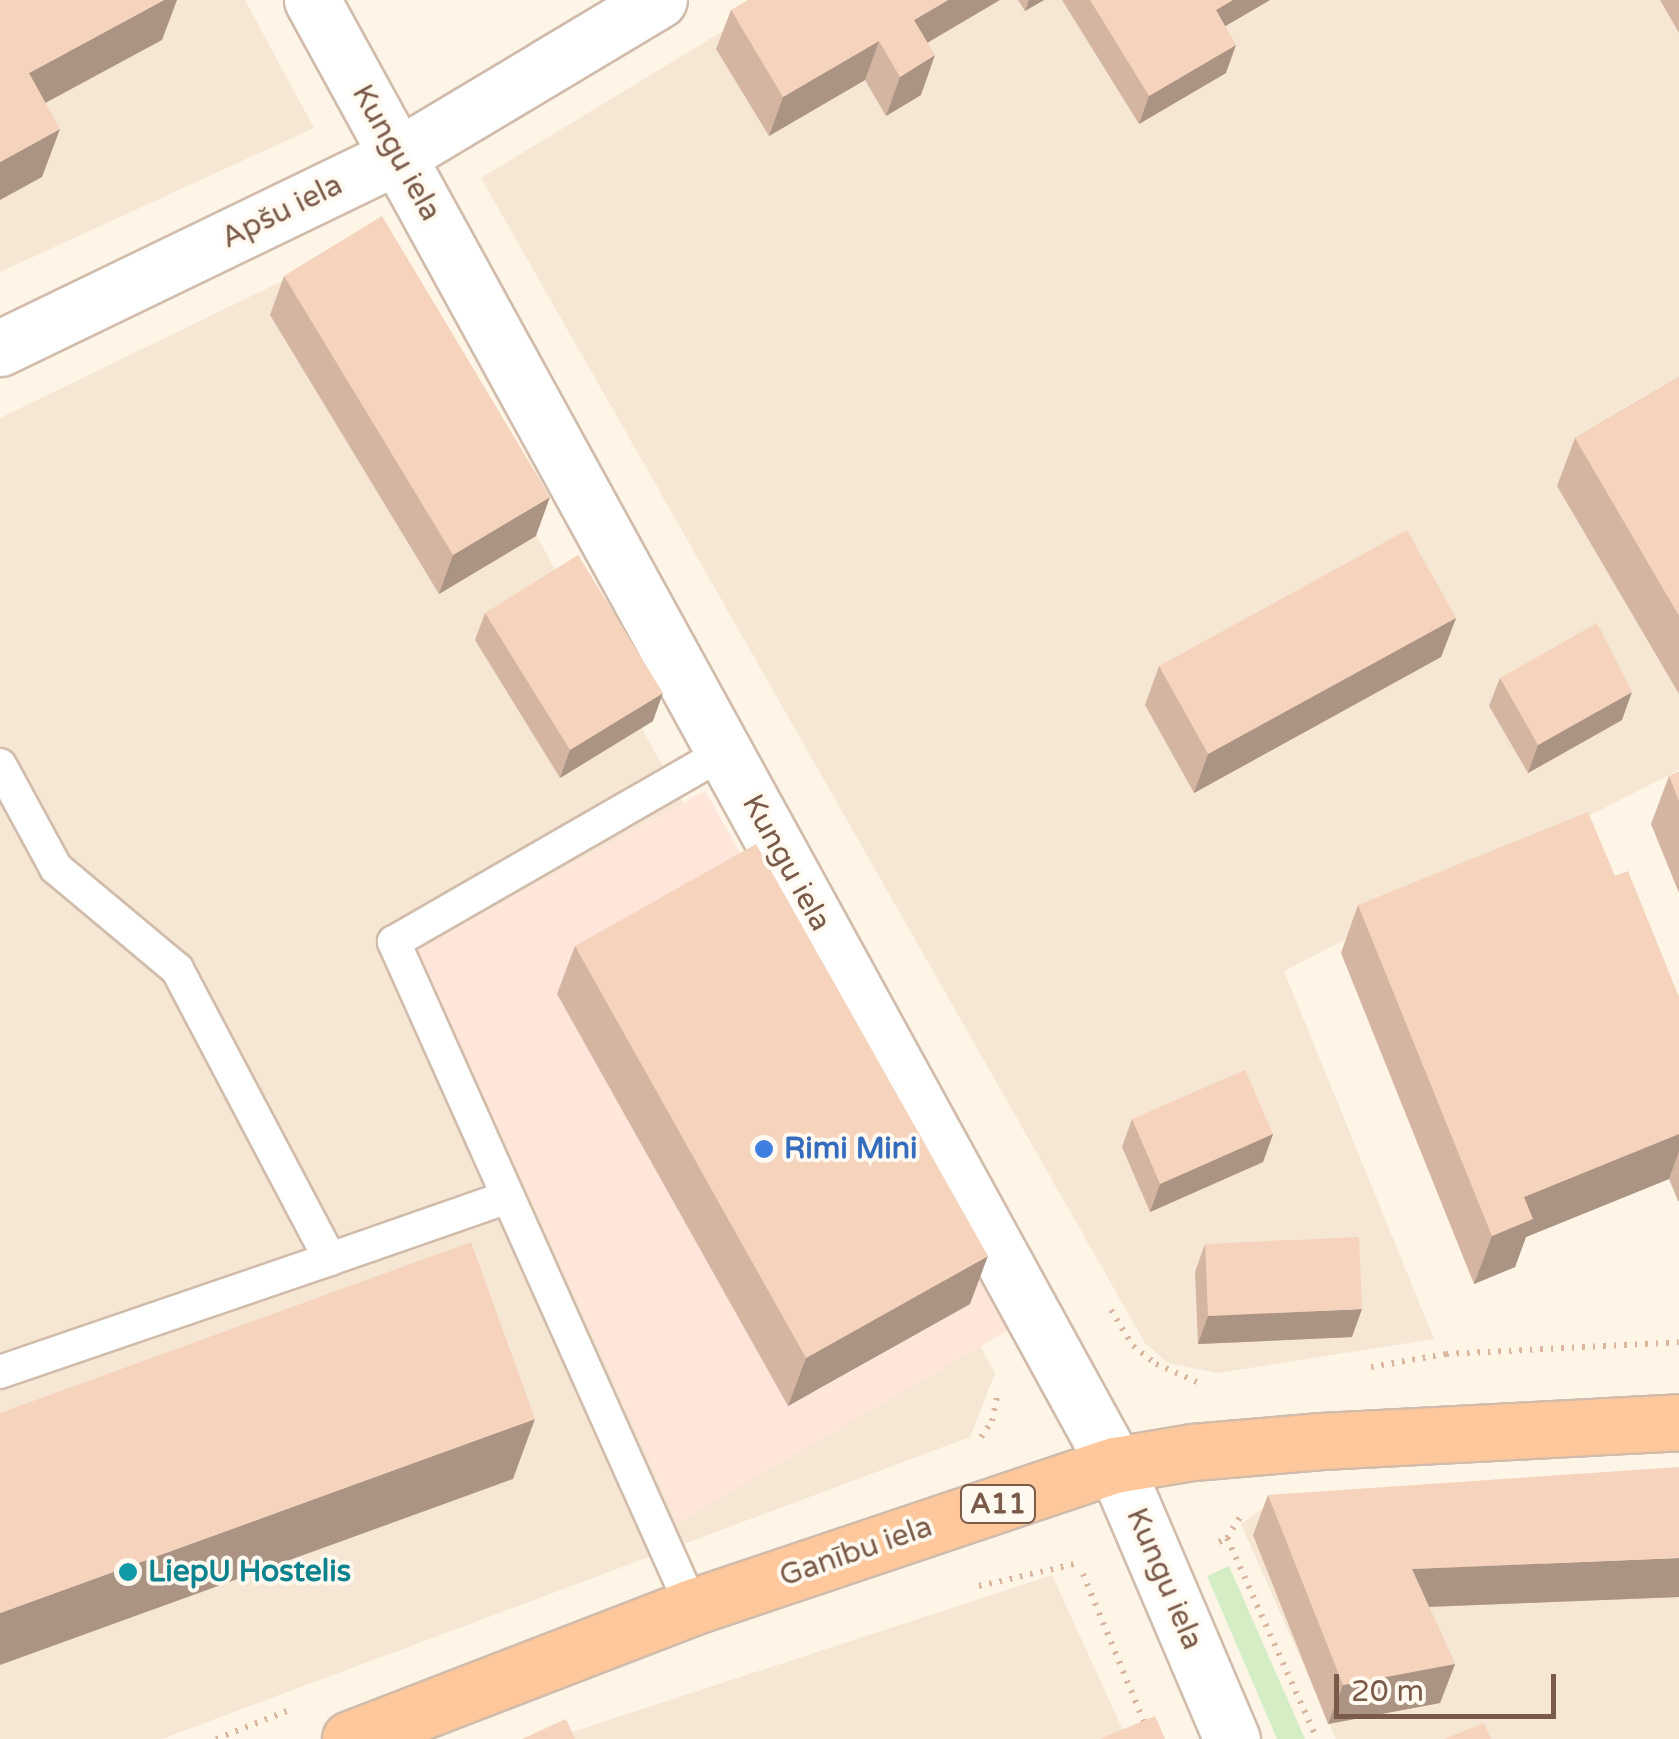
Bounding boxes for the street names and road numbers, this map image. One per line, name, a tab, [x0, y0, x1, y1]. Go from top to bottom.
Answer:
street label: Kungu iela	[344, 78, 448, 228]
street label: Apšu iela	[216, 167, 348, 257]
street label: Kungu iela	[734, 788, 838, 938]
road number: A11	[958, 1481, 1038, 1527]
street label: Kungu iela	[1118, 1503, 1210, 1655]
street label: Ganību iela	[775, 1509, 937, 1595]

